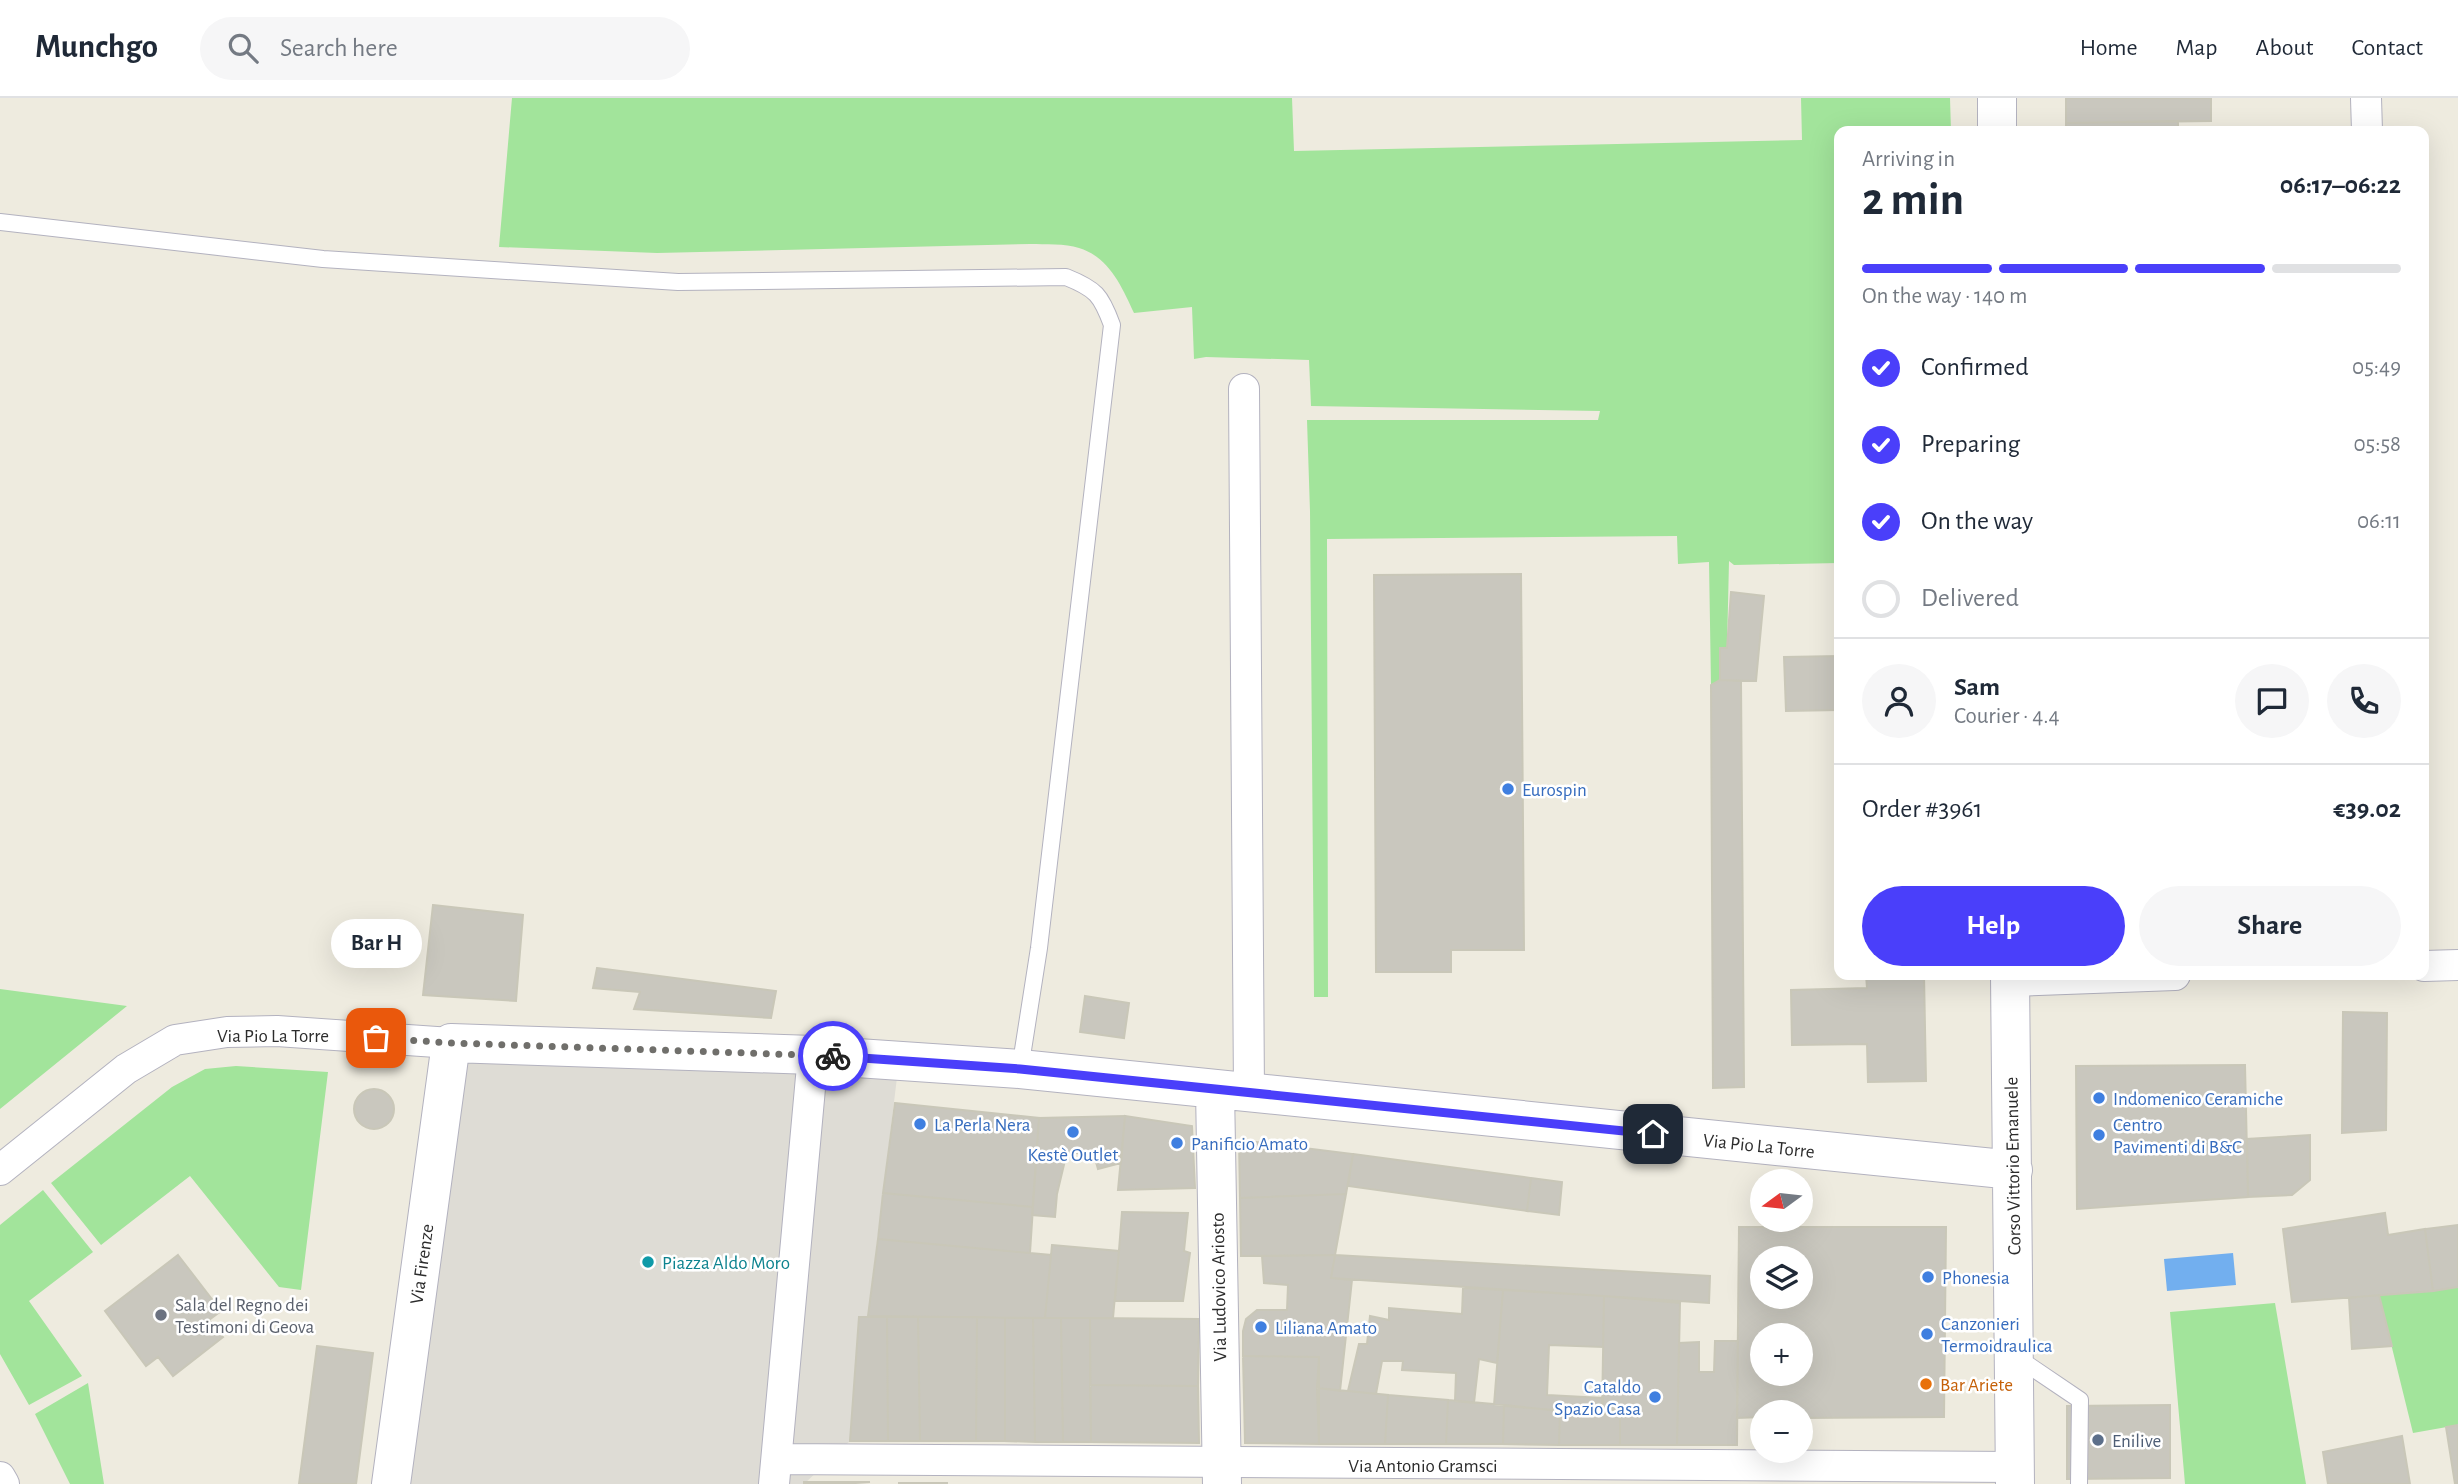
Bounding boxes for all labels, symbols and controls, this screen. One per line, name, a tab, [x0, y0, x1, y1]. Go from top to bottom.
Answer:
search box	[200, 17, 690, 80]
icon: search	[224, 29, 262, 67]
text: Munchgo	[35, 31, 158, 64]
text: Search here	[280, 35, 398, 61]
text: Home	[2080, 36, 2138, 60]
text: Map	[2176, 36, 2218, 60]
text: About	[2256, 36, 2313, 60]
text: Contact	[2351, 36, 2423, 60]
text: Arriving in	[1862, 148, 1955, 171]
text: 06:17–06:22	[2280, 172, 2401, 198]
text: 2 min	[1862, 177, 1964, 223]
text: On the way · 140 m	[1862, 285, 2027, 308]
icon: check	[1862, 349, 1900, 387]
text: Confirmed	[1921, 354, 2029, 380]
text: 05:49	[2352, 356, 2401, 379]
icon: check	[1862, 426, 1900, 464]
text: Preparing	[1921, 431, 2020, 457]
text: 05:58	[2353, 433, 2401, 456]
icon: check	[1862, 503, 1900, 541]
text: On the way	[1921, 508, 2033, 534]
text: 06:11	[2357, 510, 2401, 533]
text: Delivered	[1921, 585, 2019, 611]
button: person	[1862, 664, 1936, 738]
button: chat	[2235, 664, 2309, 738]
button: phone	[2327, 664, 2401, 738]
text: Sam	[1954, 674, 2000, 700]
text: Courier · 4.4	[1954, 705, 2060, 728]
marker: Eurospin	[1500, 781, 1516, 797]
place label: Eurospin	[1522, 781, 1587, 800]
text: Order #3961	[1862, 796, 1983, 822]
text: €39.02	[2333, 796, 2401, 822]
button: Help	[1862, 886, 2125, 966]
button: Share	[2139, 886, 2401, 966]
callout: Bar H	[330, 919, 422, 968]
text: Bar H	[351, 932, 402, 955]
pin	[346, 1008, 406, 1068]
icon: bag	[357, 1019, 395, 1057]
courier	[798, 1021, 868, 1091]
street label: Via Pio La Torre	[217, 1027, 329, 1046]
icon: bike	[814, 1037, 852, 1075]
street label: Corso Vittorio Emanuele	[2002, 1077, 2025, 1255]
marker: Indomenico Ceramiche	[2091, 1090, 2107, 1106]
place label: Indomenico Ceramiche	[2113, 1090, 2283, 1109]
pin	[1623, 1104, 1683, 1164]
icon: home	[1634, 1115, 1672, 1153]
marker: La Perla Nera	[912, 1116, 928, 1132]
place label: La Perla Nera	[934, 1116, 1031, 1135]
place label: Centro Pavimenti di B&C	[2113, 1116, 2242, 1157]
marker: Kestè Outlet	[1065, 1124, 1081, 1140]
marker: Centro Pavimenti di B&C	[2091, 1127, 2107, 1143]
street label: Via Pio La Torre	[1702, 1131, 1816, 1162]
marker: Panificio Amato	[1169, 1135, 1185, 1151]
place label: Panificio Amato	[1191, 1135, 1308, 1154]
place label: Kestè Outlet	[1028, 1146, 1118, 1165]
north arrow	[1750, 1169, 1813, 1232]
map controls	[1750, 1169, 1813, 1463]
street label: Via Ludovico Ariosto	[1209, 1212, 1230, 1362]
street label: Via Firenze	[407, 1223, 438, 1306]
button: layers	[1750, 1246, 1813, 1309]
marker: Piazza Aldo Moro	[640, 1254, 656, 1270]
place label: Piazza Aldo Moro	[662, 1254, 790, 1273]
marker: Phonesia	[1920, 1269, 1936, 1285]
place label: Phonesia	[1942, 1269, 2010, 1288]
place label: Sala del Regno dei Testimoni di Geova	[175, 1296, 315, 1337]
marker: Sala del Regno dei Testimoni di Geova	[153, 1307, 169, 1323]
place label: Canzonieri Termoidraulica	[1941, 1315, 2053, 1356]
marker: Liliana Amato	[1253, 1319, 1269, 1335]
place label: Liliana Amato	[1275, 1319, 1377, 1338]
button: +	[1750, 1323, 1813, 1386]
marker: Canzonieri Termoidraulica	[1919, 1326, 1935, 1342]
marker: Bar Ariete	[1918, 1376, 1934, 1392]
place label: Bar Ariete	[1940, 1376, 2013, 1395]
place label: Cataldo Spazio Casa	[1554, 1378, 1641, 1419]
marker: Cataldo Spazio Casa	[1647, 1389, 1663, 1405]
button: −	[1750, 1400, 1813, 1463]
marker: Enilive	[2090, 1432, 2106, 1448]
place label: Enilive	[2112, 1432, 2161, 1451]
street label: Via Antonio Gramsci	[1348, 1457, 1498, 1476]

